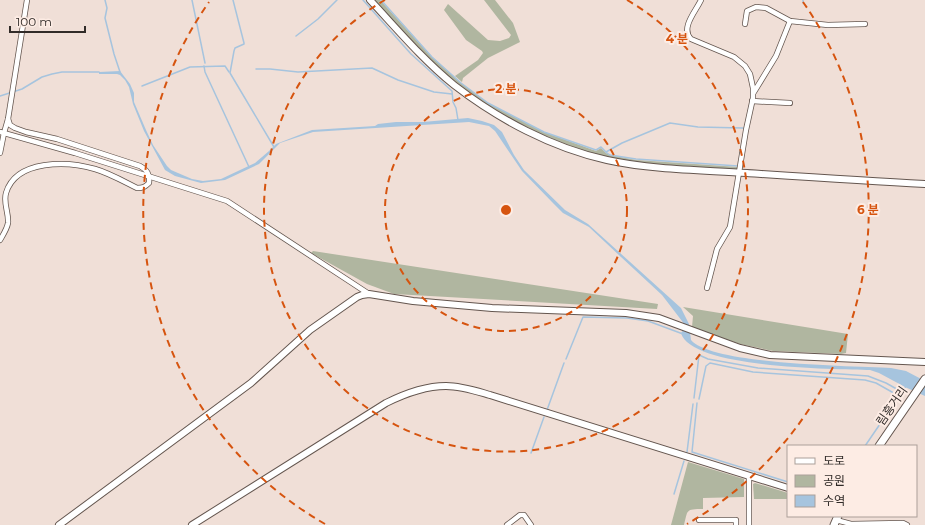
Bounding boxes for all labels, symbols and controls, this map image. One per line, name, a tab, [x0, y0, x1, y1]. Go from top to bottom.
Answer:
scale bar	[10, 8, 85, 34]
text: 100 m	[16, 14, 52, 29]
text: 4 분	[666, 31, 688, 46]
text: 2 분	[495, 81, 517, 96]
text: 6 분	[857, 202, 879, 217]
centre of rings	[499, 203, 513, 217]
street label: 림흥거리	[873, 383, 910, 428]
legend	[787, 445, 917, 517]
text: 도로	[823, 453, 845, 468]
text: 공원	[823, 473, 845, 488]
text: 수역	[823, 493, 845, 508]

